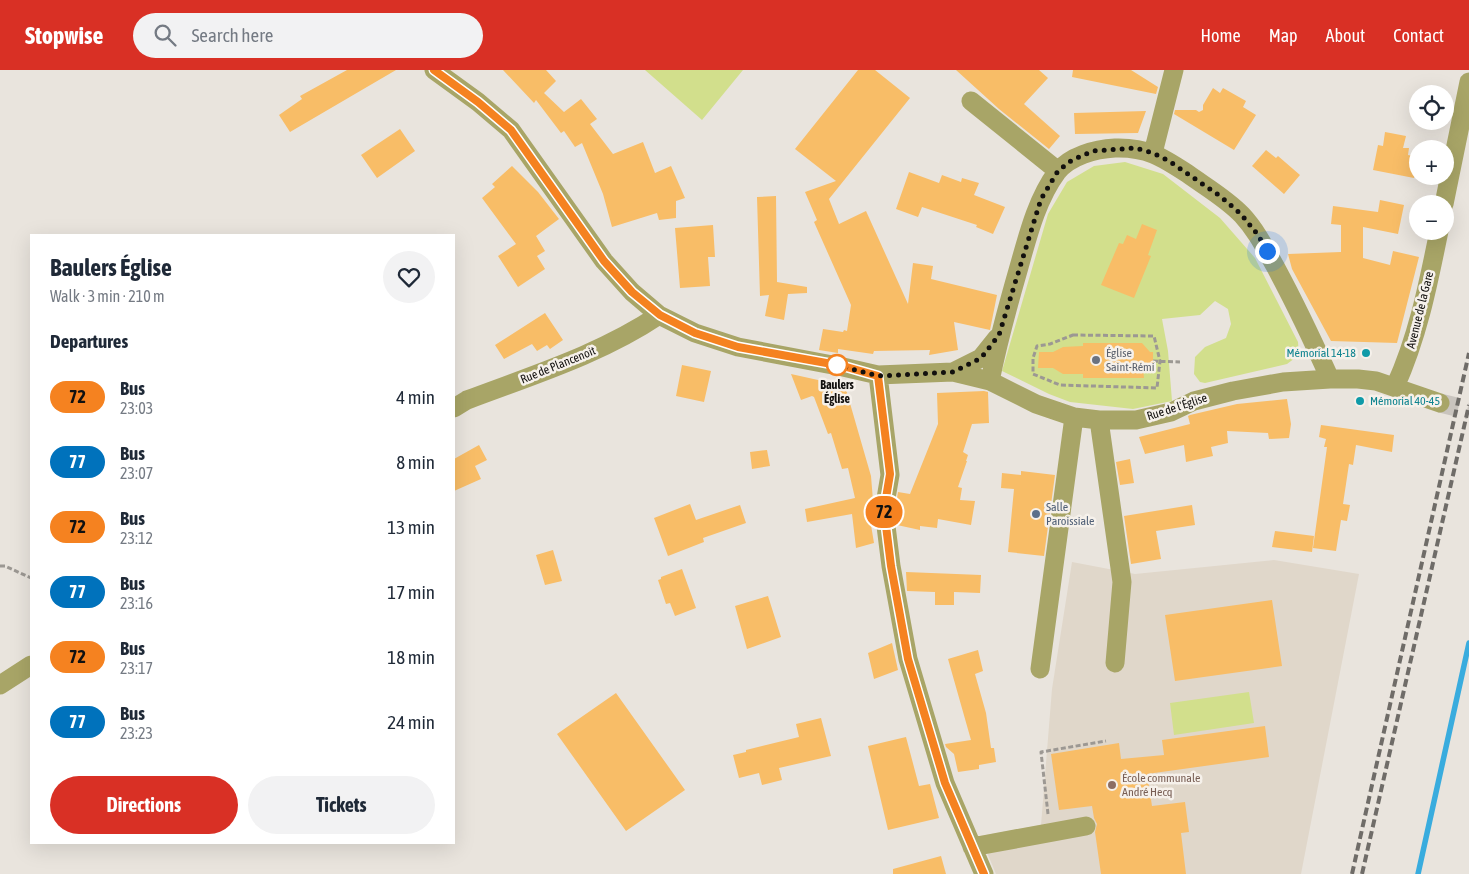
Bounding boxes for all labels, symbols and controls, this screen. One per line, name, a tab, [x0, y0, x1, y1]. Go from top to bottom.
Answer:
search box	[133, 13, 483, 58]
icon: search	[151, 21, 179, 49]
text: Stopwise	[25, 22, 103, 49]
text: Search here	[191, 24, 273, 46]
text: Home	[1201, 25, 1241, 46]
text: Map	[1269, 25, 1298, 46]
text: About	[1326, 25, 1365, 46]
text: Contact	[1393, 25, 1444, 46]
map controls	[1409, 85, 1454, 240]
button: locate	[1409, 85, 1454, 130]
button: +	[1409, 140, 1454, 185]
button: −	[1409, 195, 1454, 240]
your location	[1255, 239, 1280, 264]
button: heart	[383, 251, 435, 303]
text: Baulers Église	[50, 254, 172, 281]
street label: Avenue de la Gare	[1404, 270, 1436, 350]
text: Walk · 3 min · 210 m	[50, 287, 164, 305]
text: Departures	[50, 330, 128, 352]
street label: Rue de Plancenoit	[518, 343, 598, 386]
place label: Église Saint-Rémi	[1106, 346, 1155, 374]
place label: Mémorial 14-18	[1287, 346, 1356, 360]
marker: Mémorial 14-18	[1360, 347, 1372, 359]
marker: Baulers Église	[826, 354, 848, 376]
marker: Église Saint-Rémi	[1090, 354, 1102, 366]
text: Bus	[120, 377, 145, 399]
place label: Baulers Église	[820, 378, 854, 406]
text: 72	[69, 386, 86, 407]
text: 4 min	[396, 386, 435, 408]
street label: Rue de l'Église	[1145, 391, 1209, 423]
place label: Mémorial 40-45	[1370, 394, 1440, 408]
marker: Mémorial 40-45	[1354, 395, 1366, 407]
text: 23:03	[120, 399, 153, 417]
text: Bus	[120, 442, 145, 464]
text: 77	[69, 451, 86, 472]
text: 8 min	[396, 451, 435, 473]
text: 23:07	[120, 464, 153, 482]
line badge: 72	[862, 496, 906, 528]
place label: Salle Paroissiale	[1046, 500, 1094, 528]
text: 72	[876, 501, 892, 522]
text: Bus	[120, 507, 145, 529]
marker: Salle Paroissiale	[1030, 508, 1042, 520]
text: 72	[69, 516, 86, 537]
text: 13 min	[387, 516, 435, 538]
text: 23:12	[120, 529, 153, 547]
text: Bus	[120, 572, 145, 594]
text: 77	[69, 581, 86, 602]
text: 17 min	[387, 581, 435, 603]
text: 23:16	[120, 594, 153, 612]
text: Bus	[120, 637, 145, 659]
text: 72	[69, 646, 86, 667]
text: 18 min	[387, 646, 435, 668]
text: 23:17	[120, 659, 153, 677]
text: Bus	[120, 702, 145, 724]
text: 77	[69, 711, 86, 732]
text: 24 min	[387, 711, 435, 733]
text: 23:23	[120, 724, 153, 742]
place label: École communale André Hecq	[1122, 771, 1200, 799]
button: Directions	[50, 776, 238, 834]
button: Tickets	[248, 776, 435, 834]
marker: École communale André Hecq	[1106, 779, 1118, 791]

